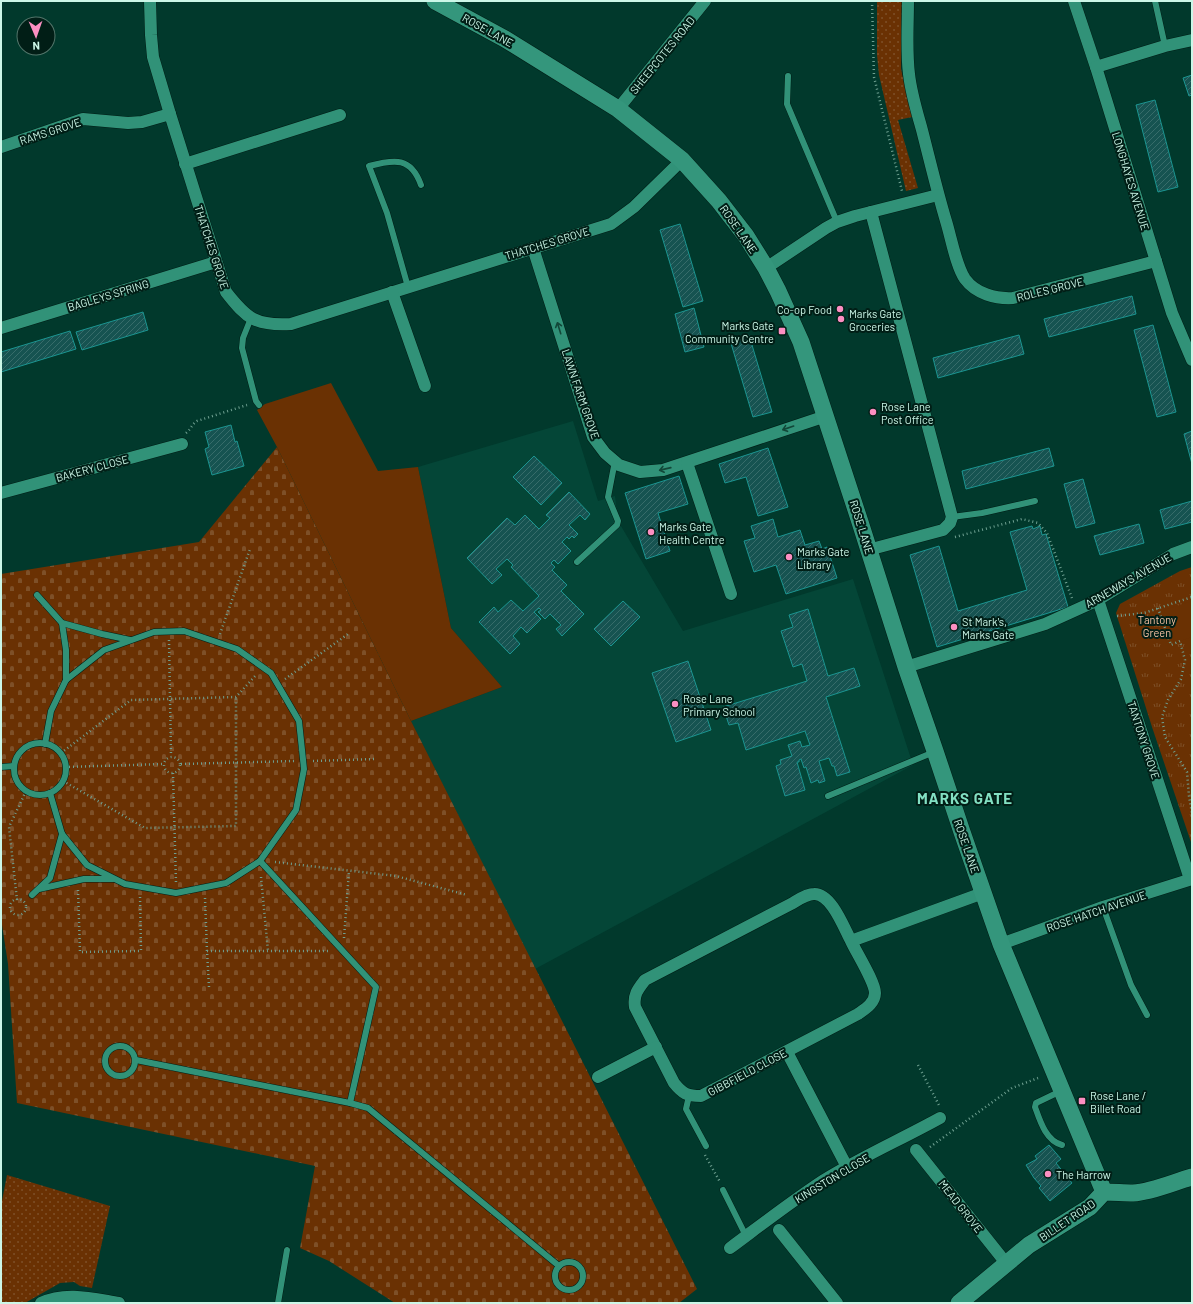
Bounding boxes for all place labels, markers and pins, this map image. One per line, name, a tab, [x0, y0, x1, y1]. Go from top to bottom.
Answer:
place label: Co-op Food	[777, 303, 832, 316]
marker: Co-op Food	[835, 304, 845, 314]
place label: Marks Gate Groceries	[849, 307, 902, 333]
marker: Marks Gate Groceries	[836, 314, 846, 324]
place label: Marks Gate Community Centre	[685, 319, 774, 345]
marker: Marks Gate Community Centre	[777, 326, 787, 336]
place label: Rose Lane Post Office	[881, 400, 934, 426]
marker: Rose Lane Post Office	[868, 407, 878, 417]
place label: Marks Gate Health Centre	[659, 520, 725, 546]
marker: Marks Gate Health Centre	[646, 527, 656, 537]
place label: Marks Gate Library	[797, 545, 850, 571]
marker: Marks Gate Library	[784, 552, 794, 562]
place label: St Mark's, Marks Gate	[962, 615, 1015, 641]
marker: St Mark's, Marks Gate	[949, 622, 959, 632]
place label: Rose Lane Primary School	[683, 692, 755, 718]
marker: Rose Lane Primary School	[670, 699, 680, 709]
place label: Rose Lane / Billet Road	[1090, 1089, 1146, 1115]
marker: Rose Lane / Billet Road	[1077, 1096, 1087, 1106]
place label: The Harrow	[1056, 1168, 1111, 1181]
marker: The Harrow	[1043, 1169, 1053, 1179]

